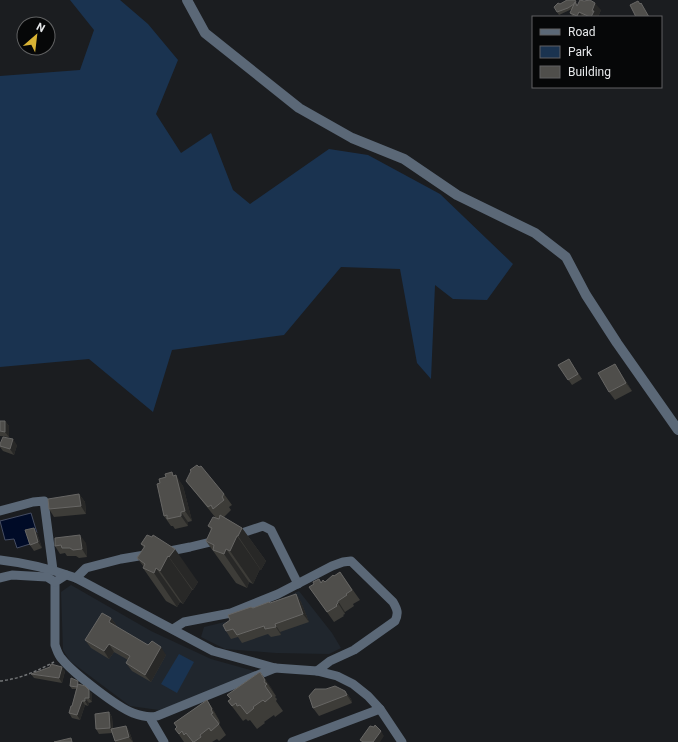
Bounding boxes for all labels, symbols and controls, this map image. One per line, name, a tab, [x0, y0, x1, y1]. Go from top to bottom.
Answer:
north arrow	[16, 16, 56, 56]
legend	[532, 16, 662, 88]
text: N	[34, 20, 47, 35]
text: Road	[568, 25, 596, 39]
text: Park	[568, 45, 593, 59]
text: Building	[568, 65, 611, 79]

